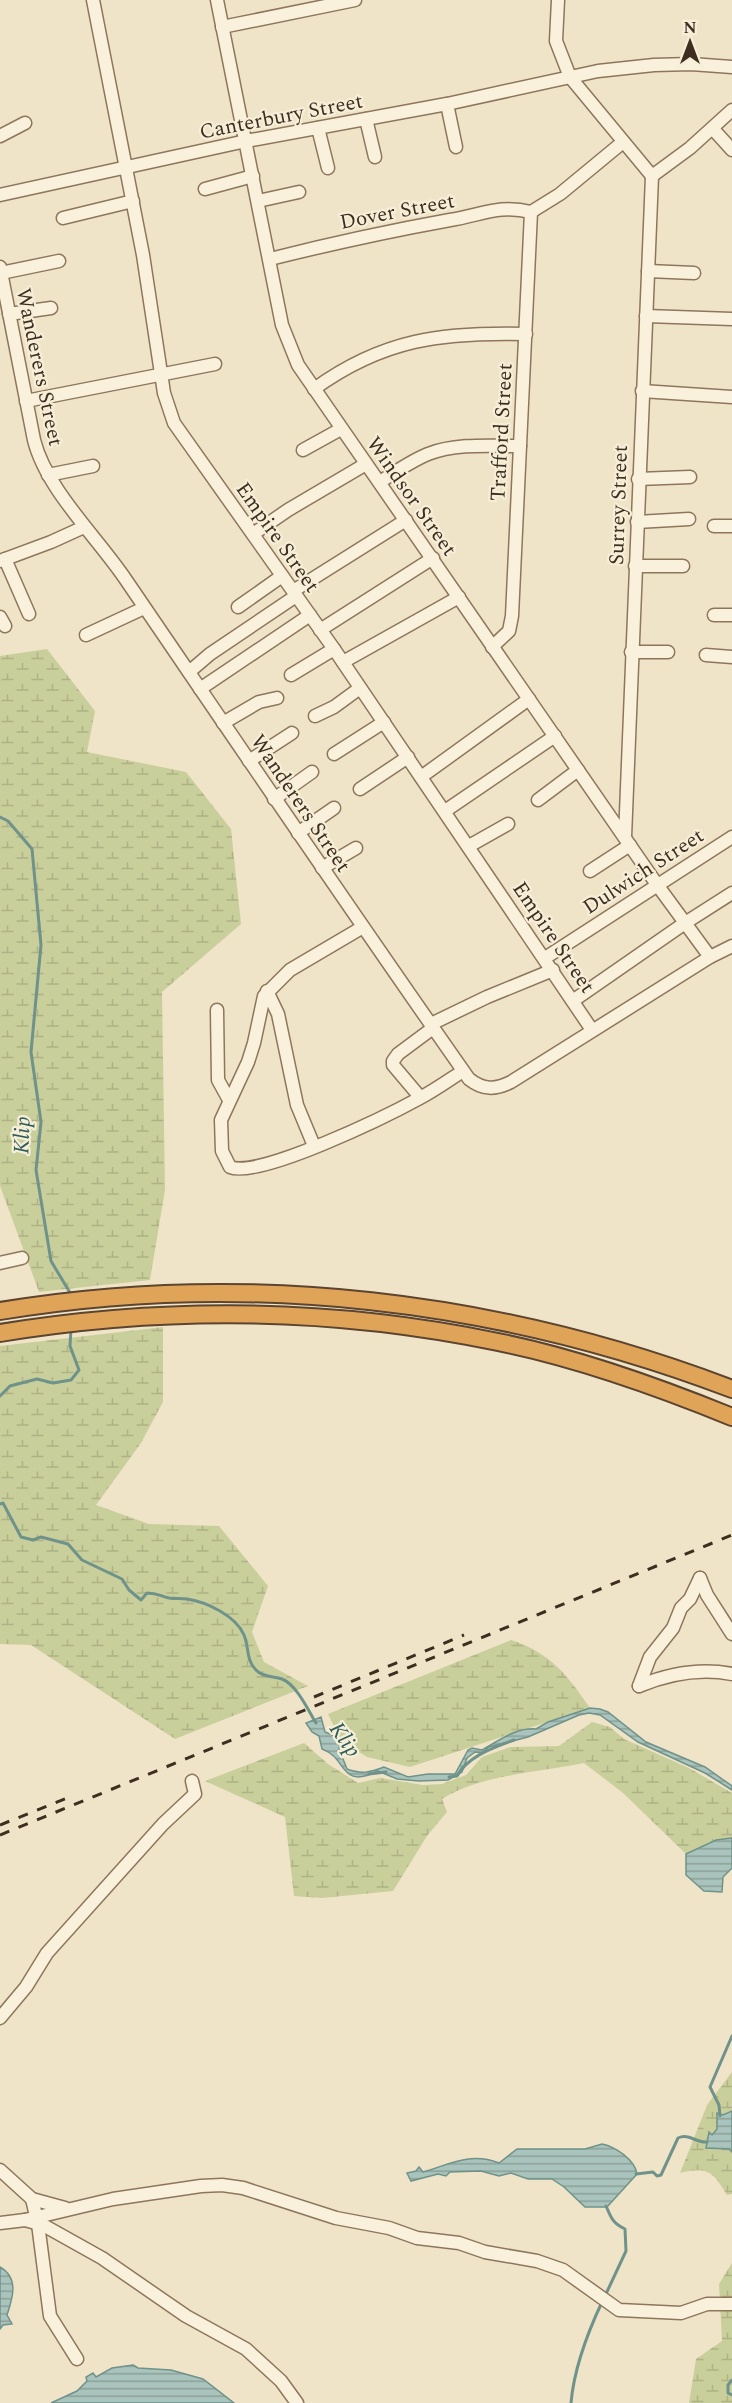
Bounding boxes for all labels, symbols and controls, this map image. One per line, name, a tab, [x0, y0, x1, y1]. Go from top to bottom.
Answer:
north arrow	[660, 12, 720, 72]
text: N	[683, 16, 697, 40]
street label: Canterbury Street	[197, 85, 366, 149]
street label: Dover Street	[337, 185, 457, 239]
street label: Wanderers Street	[7, 285, 71, 449]
street label: Trafford Street	[482, 362, 522, 502]
street label: Windsor Street	[358, 430, 464, 563]
street label: Surrey Street	[601, 444, 637, 566]
street label: Empire Street	[227, 476, 327, 600]
street label: Wanderers Street	[242, 728, 358, 879]
street label: Dulwich Street	[576, 820, 711, 923]
street label: Empire Street	[504, 875, 603, 1000]
water label: Klip	[5, 1116, 40, 1154]
water label: Klip	[320, 1715, 369, 1765]

